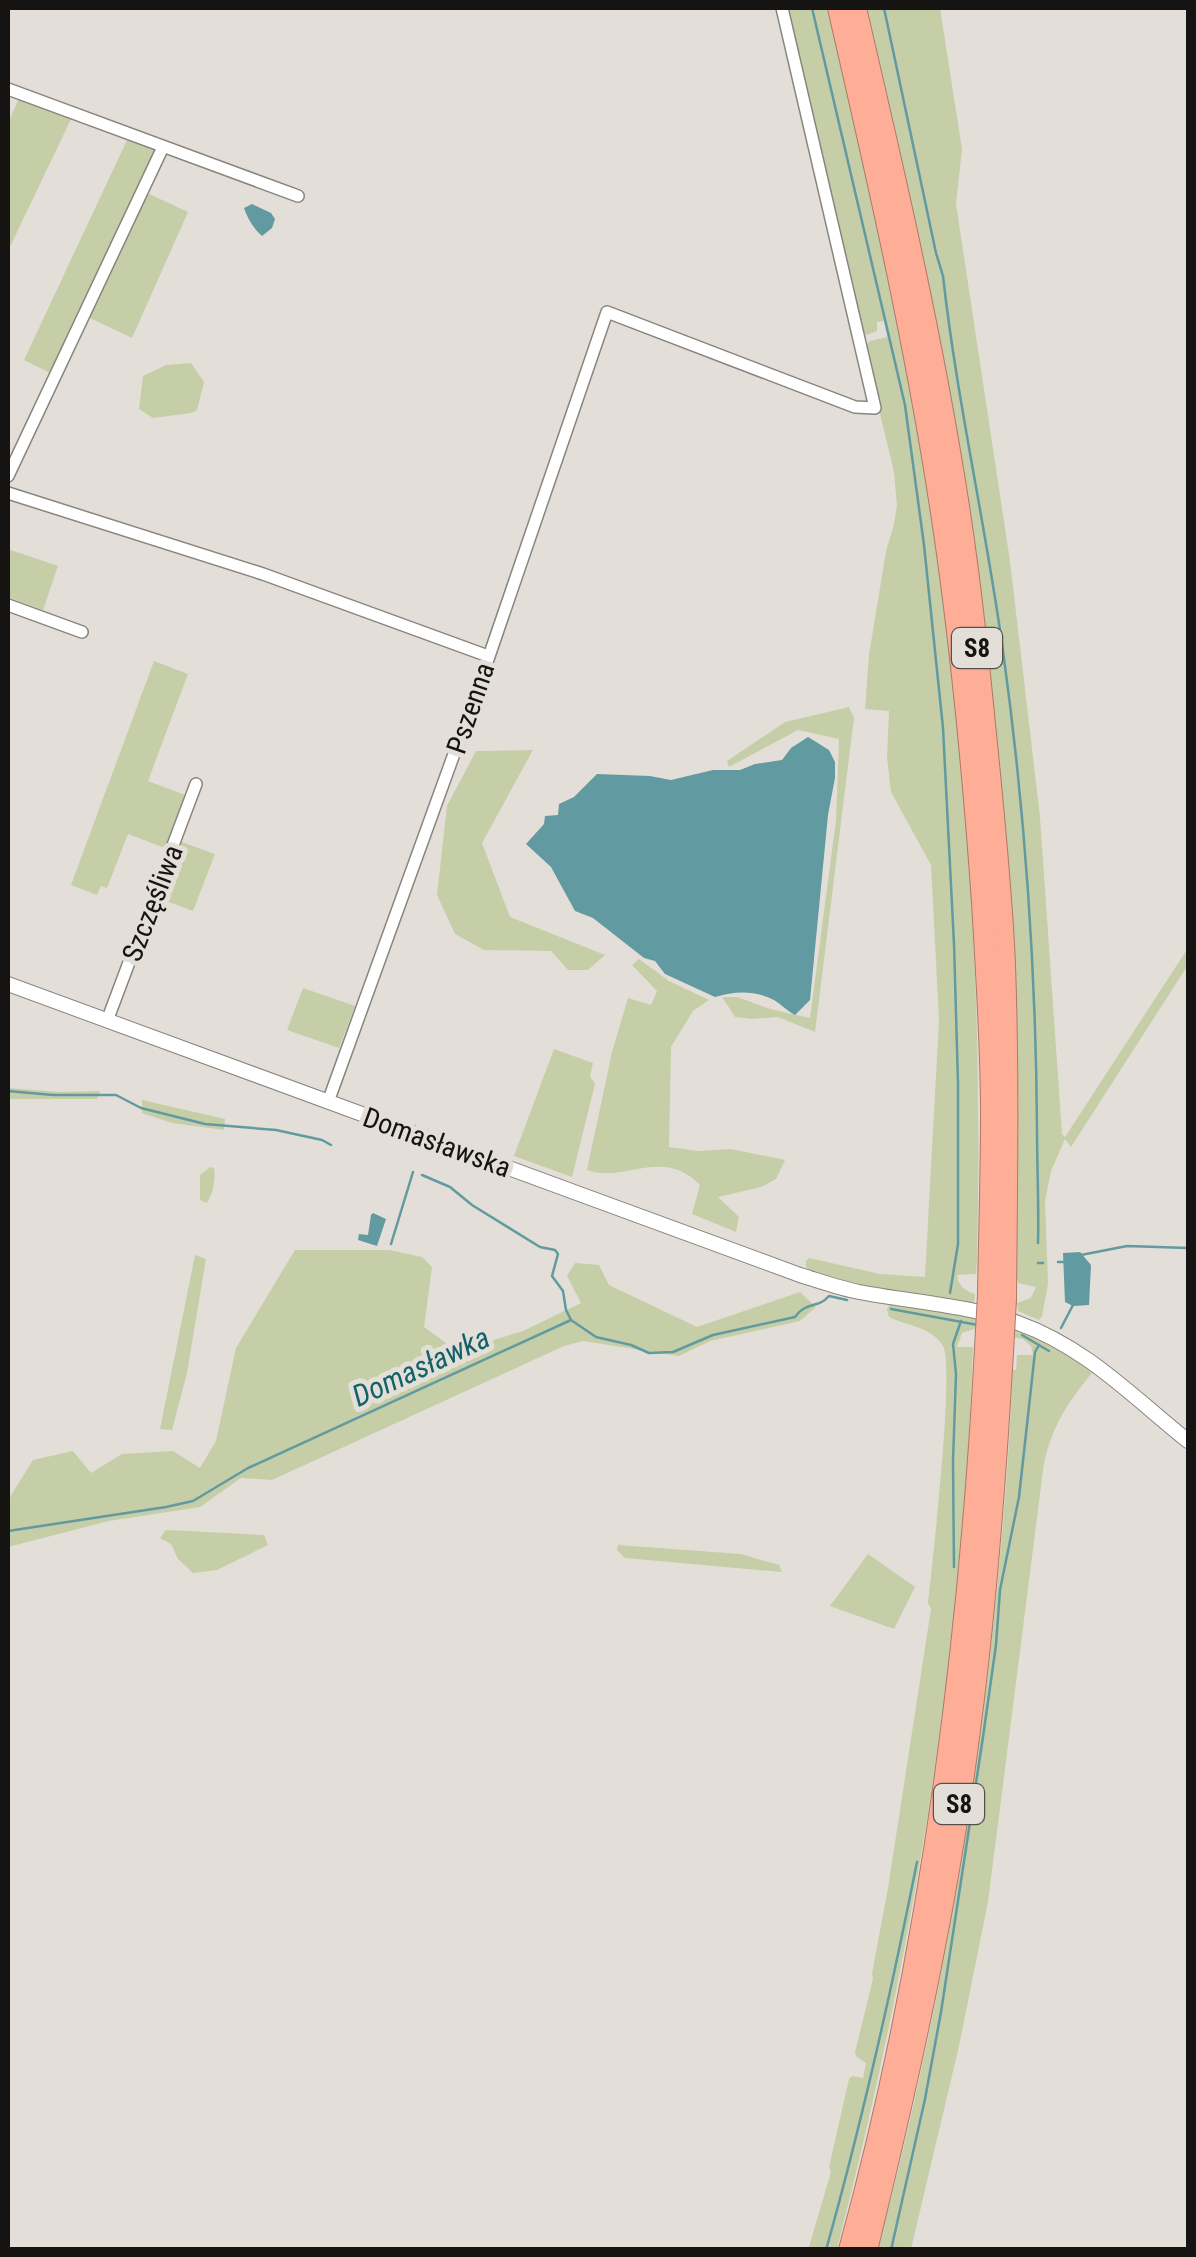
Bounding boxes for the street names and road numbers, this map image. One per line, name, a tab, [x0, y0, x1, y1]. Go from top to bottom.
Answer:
road number: S8	[952, 628, 1002, 668]
street label: Pszenna	[440, 658, 501, 758]
street label: Szczęśliwa	[115, 840, 190, 966]
street label: Domasławska	[358, 1101, 515, 1184]
road number: S8	[934, 1784, 984, 1824]

